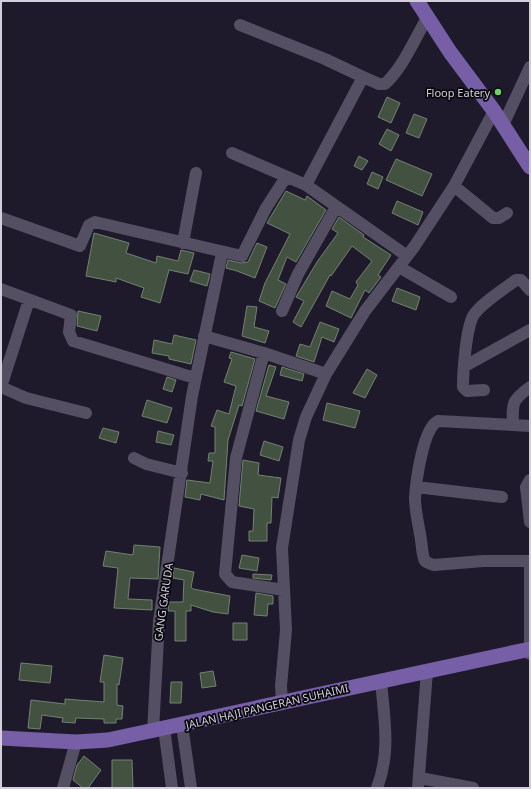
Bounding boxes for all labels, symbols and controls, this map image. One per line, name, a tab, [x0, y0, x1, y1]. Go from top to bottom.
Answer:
place label: Floop Eatery	[426, 85, 490, 100]
marker: Floop Eatery	[493, 87, 503, 97]
street label: GANG GARUDA	[150, 561, 176, 642]
street label: JALAN HAJI PANGERAN SUHAIMI	[183, 680, 350, 732]

